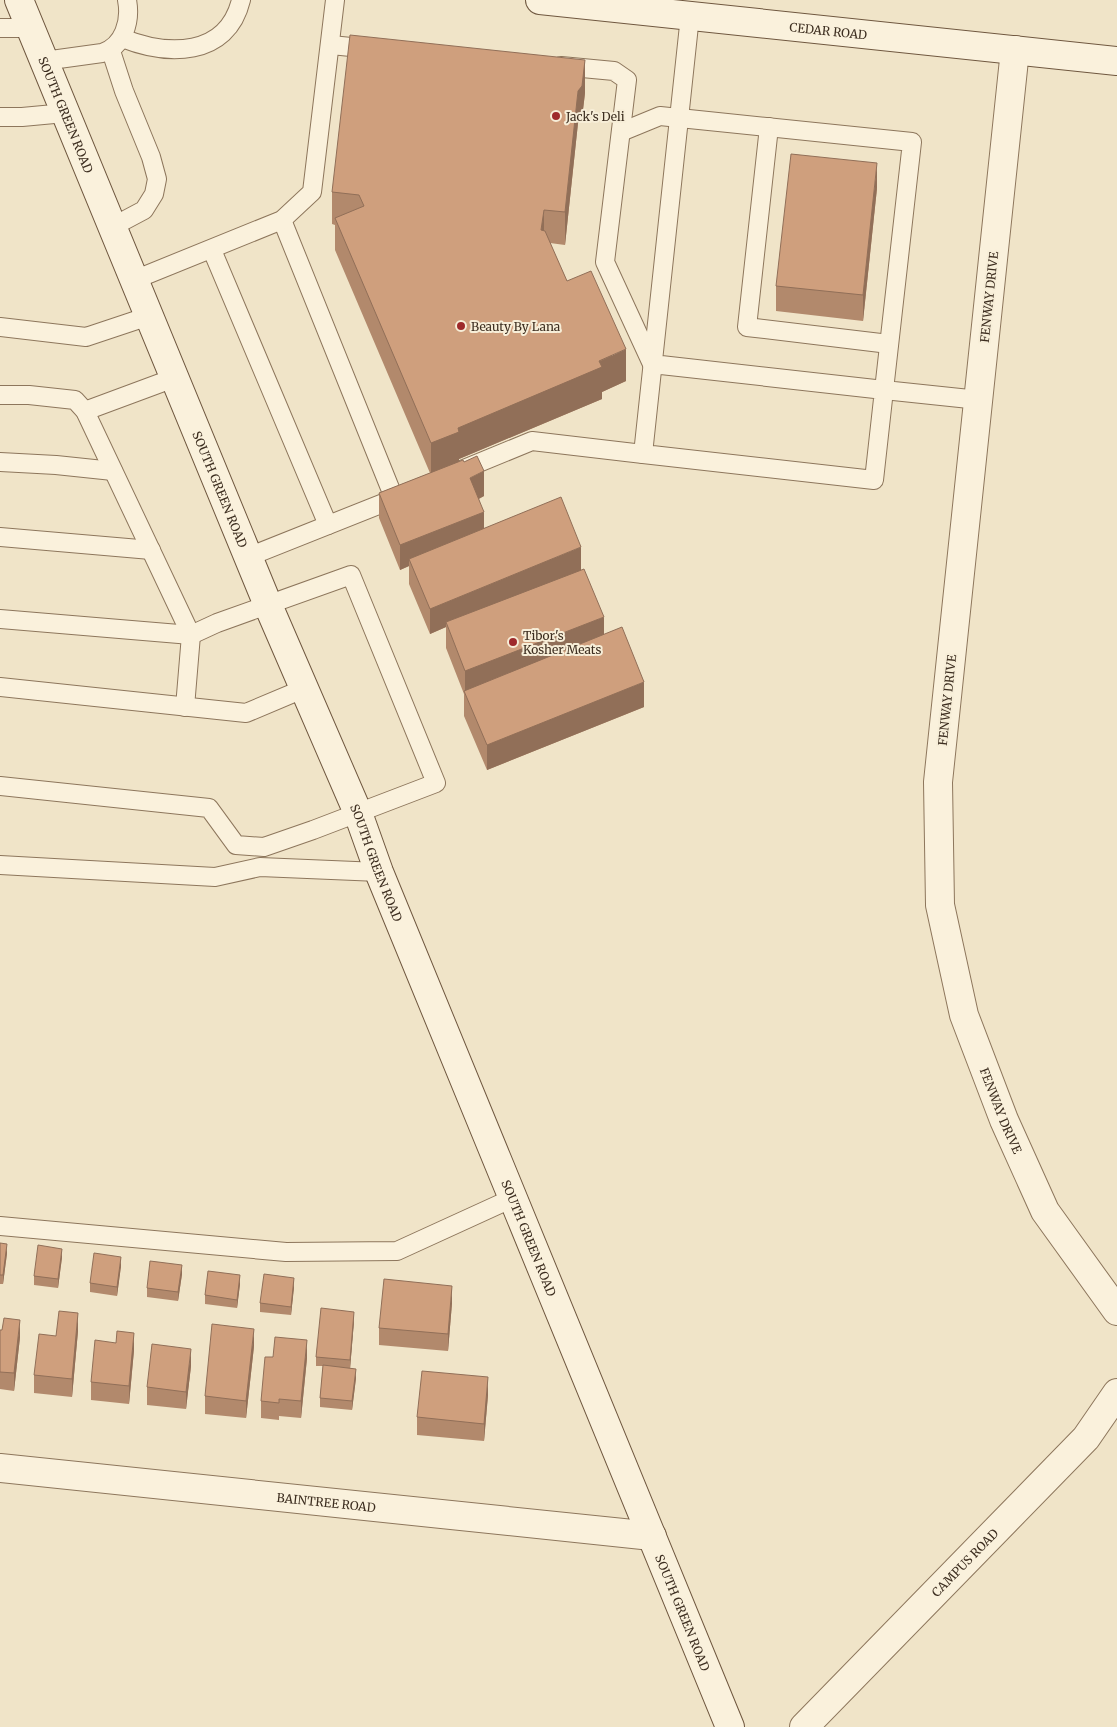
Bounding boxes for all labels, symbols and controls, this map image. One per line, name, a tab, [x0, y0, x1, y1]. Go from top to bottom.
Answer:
street label: CEDAR ROAD	[789, 19, 868, 42]
street label: SOUTH GREEN ROAD	[36, 54, 97, 175]
place label: Jack's Deli	[565, 109, 625, 124]
marker: Jack's Deli	[550, 110, 562, 122]
street label: FENWAY DRIVE	[977, 250, 1001, 343]
place label: Beauty By Lana	[471, 319, 561, 334]
marker: Beauty By Lana	[455, 320, 467, 332]
street label: SOUTH GREEN ROAD	[190, 429, 251, 550]
place label: Tibor's Kosher Meats	[523, 628, 602, 657]
marker: Tibor's Kosher Meats	[507, 636, 519, 648]
street label: FENWAY DRIVE	[935, 653, 959, 746]
street label: SOUTH GREEN ROAD	[347, 802, 406, 924]
street label: FENWAY DRIVE	[977, 1065, 1026, 1156]
street label: SOUTH GREEN ROAD	[499, 1177, 560, 1298]
street label: BAINTREE ROAD	[276, 1489, 377, 1515]
street label: CAMPUS ROAD	[928, 1525, 1001, 1599]
street label: SOUTH GREEN ROAD	[652, 1552, 714, 1673]

